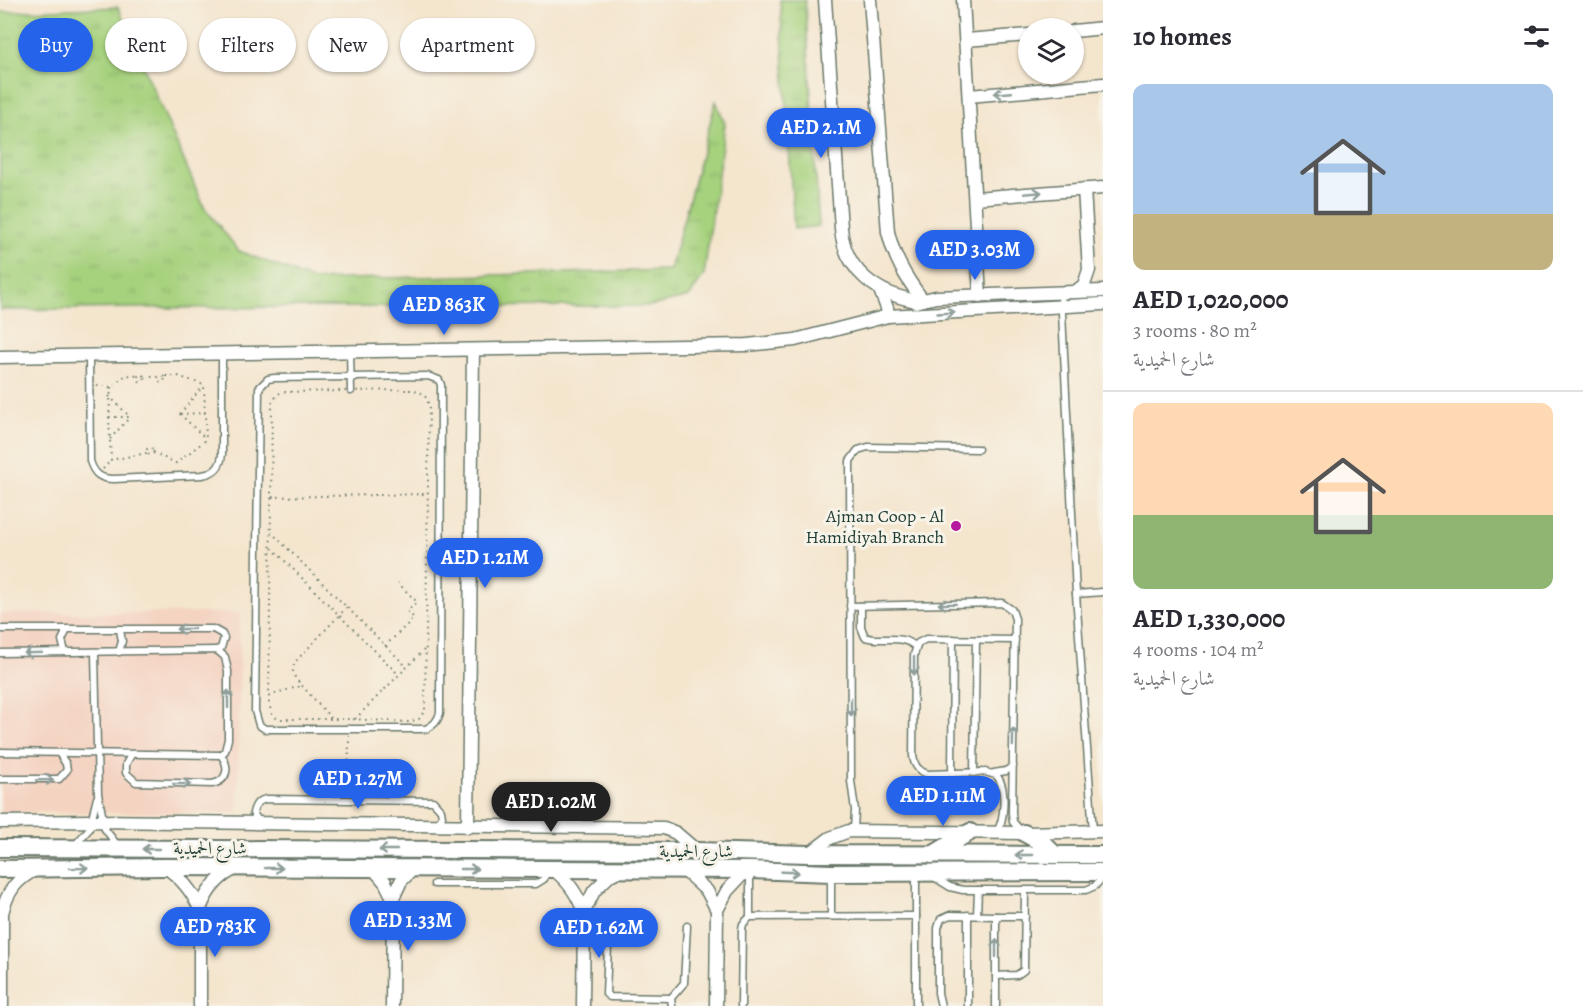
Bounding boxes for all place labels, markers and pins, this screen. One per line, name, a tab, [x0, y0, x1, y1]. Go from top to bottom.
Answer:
pin: AED 2.1M	[759, 108, 883, 159]
pin: AED 3.03M	[906, 230, 1044, 281]
pin: AED 863K	[382, 285, 506, 336]
place label: Ajman Coop - Al Hamidiyah Branch	[806, 504, 945, 549]
marker: Ajman Coop - Al Hamidiyah Branch	[949, 519, 963, 533]
pin: AED 1.21M	[416, 538, 554, 589]
pin: AED 1.27M	[289, 759, 427, 810]
pin: AED 1.11M	[874, 776, 1012, 827]
pin: AED 1.02M	[482, 782, 620, 833]
pin: AED 1.33M	[339, 901, 477, 952]
pin: AED 783K	[153, 907, 277, 958]
pin: AED 1.62M	[530, 908, 668, 959]

